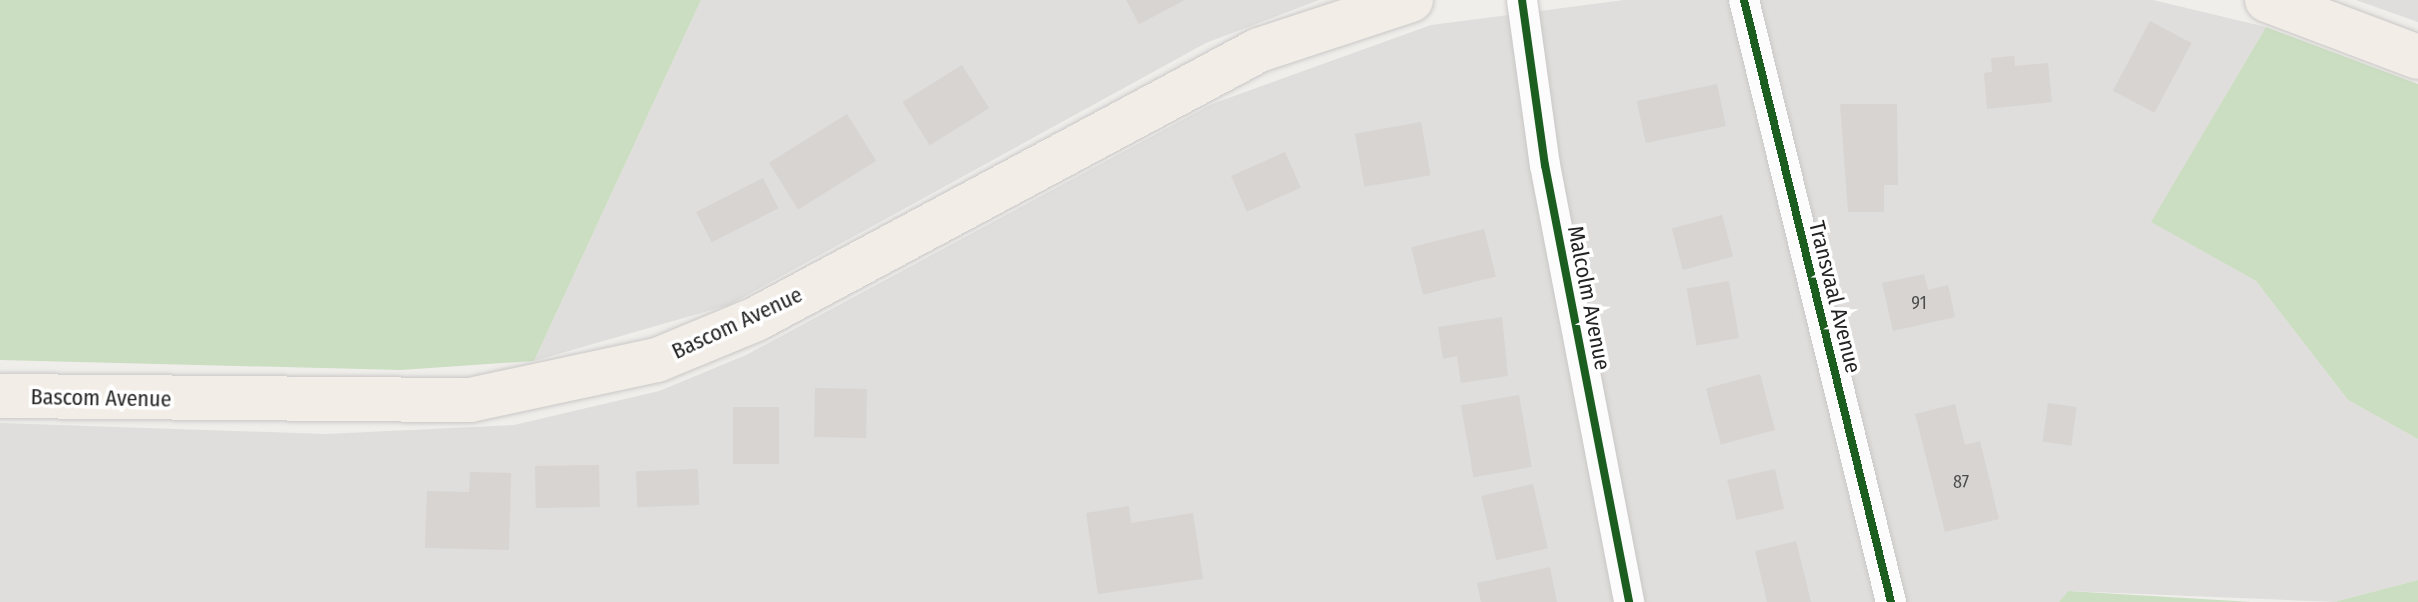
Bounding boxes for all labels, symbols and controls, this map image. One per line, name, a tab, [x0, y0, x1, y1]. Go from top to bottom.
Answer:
street label: Transvaal Avenue	[1803, 218, 1867, 376]
street label: Malcolm Avenue	[1562, 224, 1616, 372]
street label: Bascom Avenue	[668, 281, 806, 365]
house number: 91	[1911, 292, 1927, 314]
street label: Bascom Avenue	[30, 384, 172, 412]
house number: 87	[1953, 471, 1969, 493]

